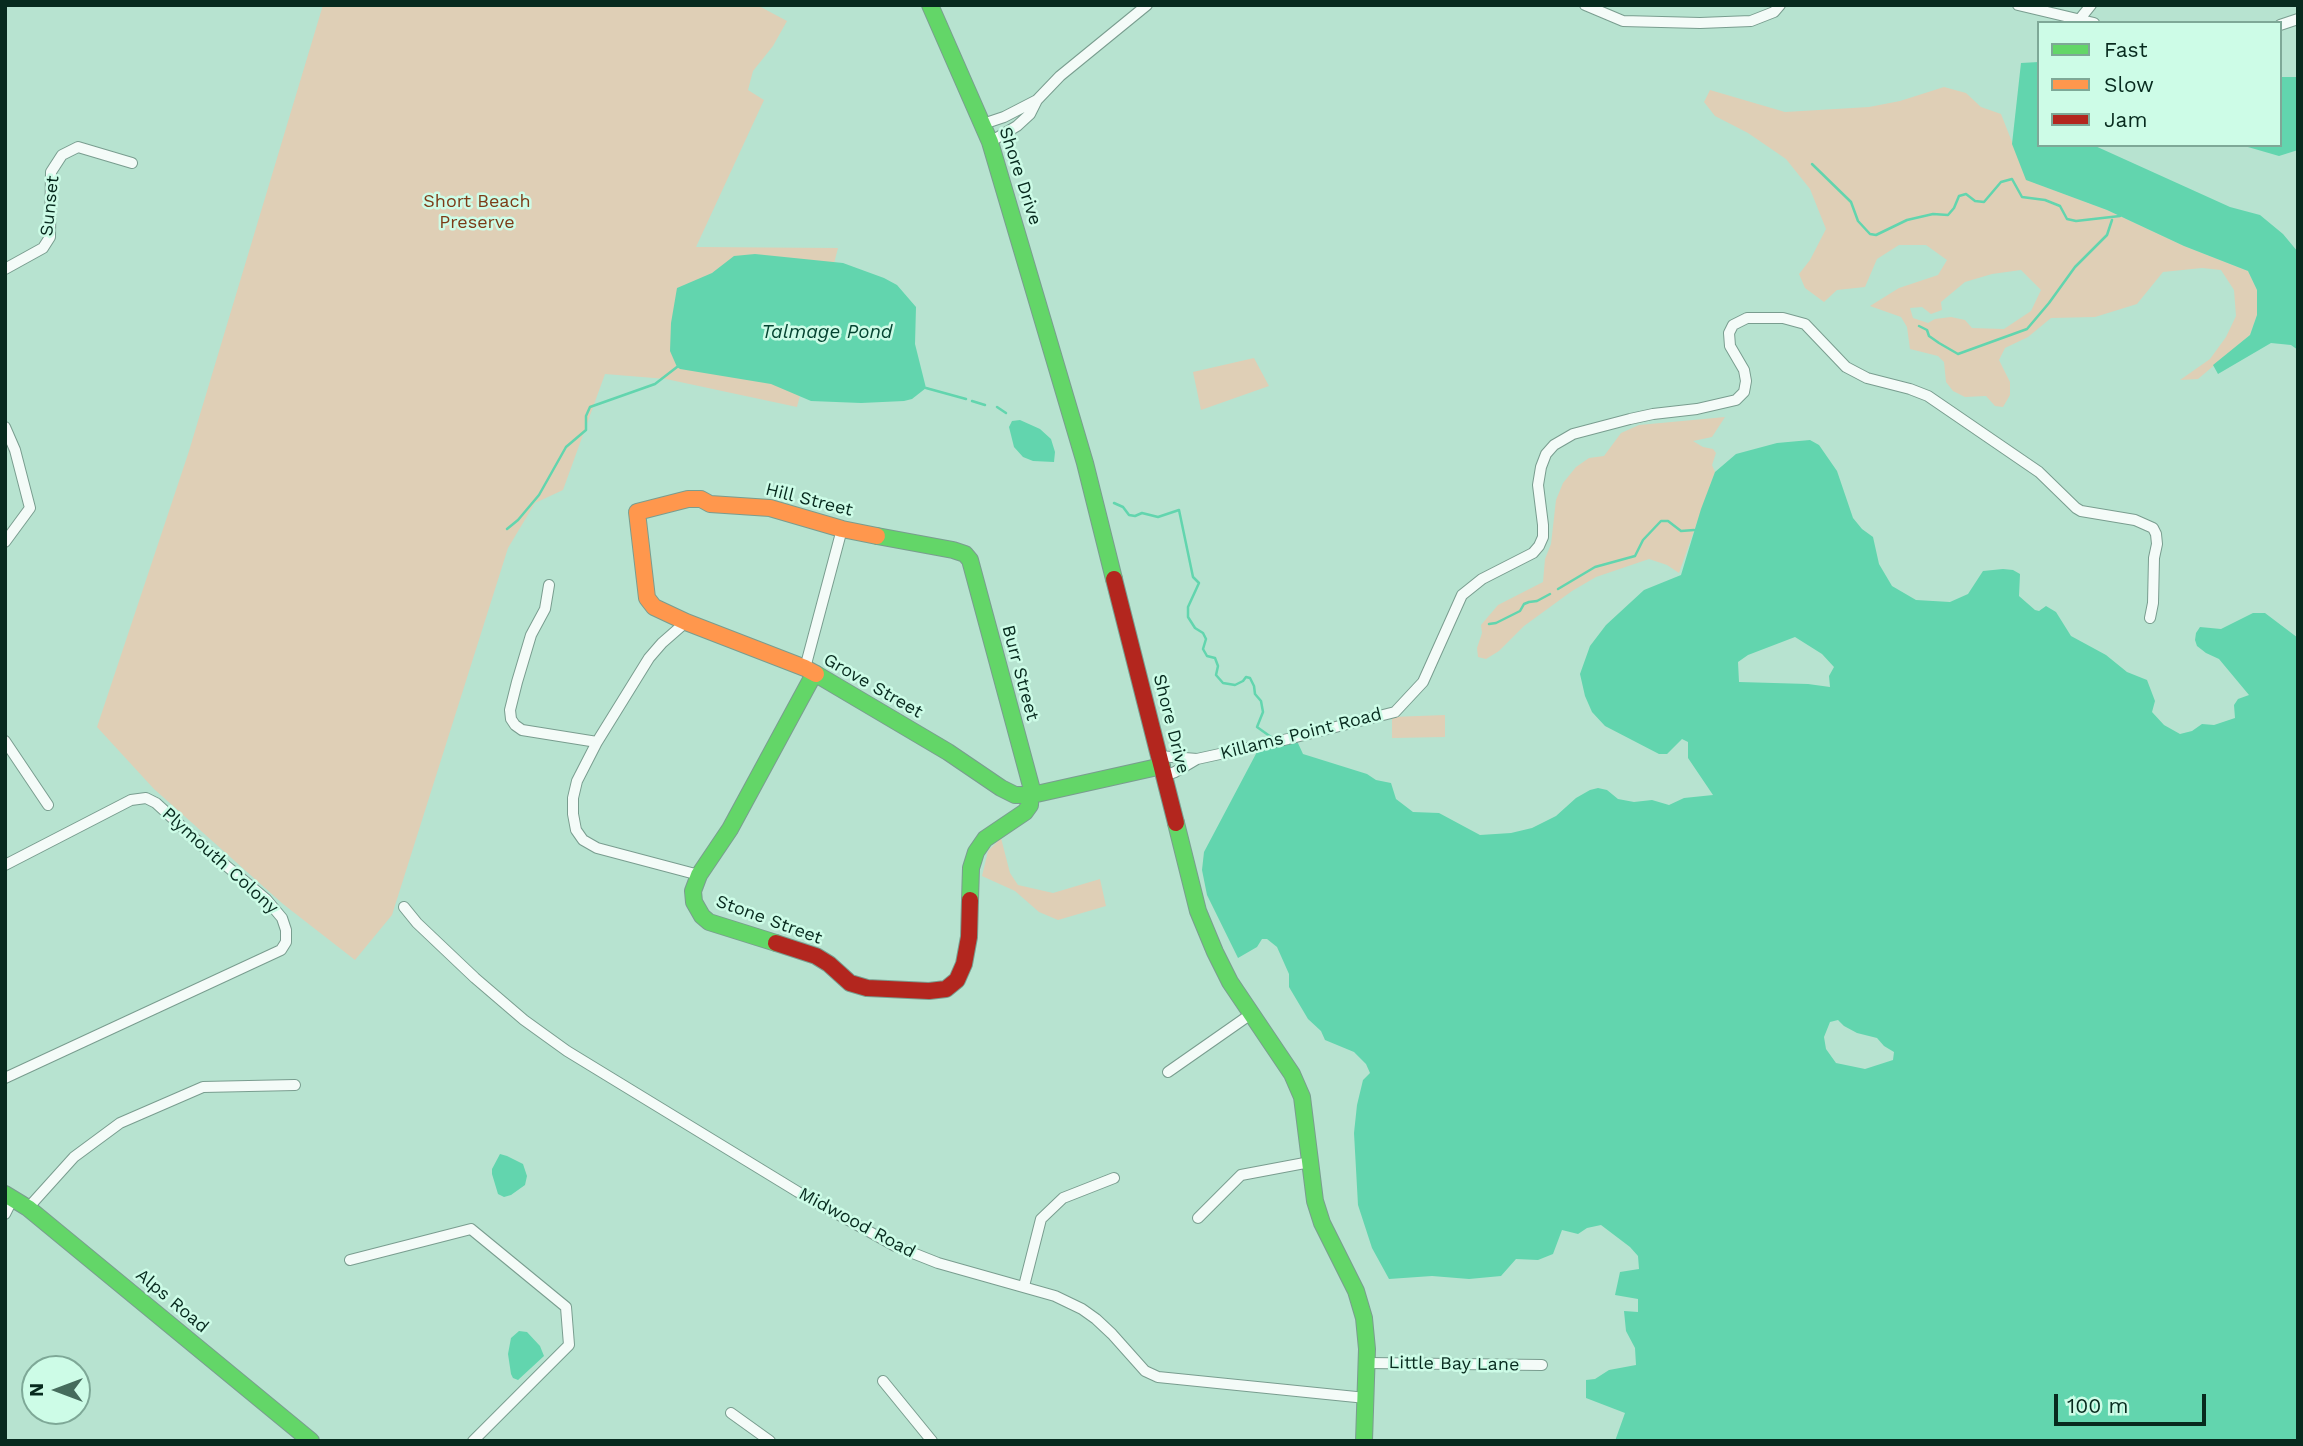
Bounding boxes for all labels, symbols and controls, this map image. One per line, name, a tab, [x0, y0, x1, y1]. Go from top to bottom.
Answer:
legend	[2037, 21, 2282, 147]
text: Fast	[2104, 37, 2148, 62]
text: Slow	[2104, 72, 2154, 97]
text: Jam	[2104, 107, 2147, 132]
street label: Shore Drive	[994, 124, 1046, 228]
street label: Sunset	[36, 175, 64, 237]
park label: Short Beach Preserve	[423, 191, 531, 234]
water label: Talmage Pond	[762, 321, 892, 343]
street label: Hill Street	[763, 479, 855, 521]
street label: Burr Street	[997, 623, 1043, 723]
street label: Grove Street	[820, 649, 926, 723]
street label: Shore Drive	[1148, 672, 1194, 776]
street label: Killams Point Road	[1218, 703, 1384, 765]
street label: Plymouth Colony	[157, 803, 283, 919]
street label: Stone Street	[713, 891, 825, 949]
street label: Midwood Road	[795, 1183, 919, 1263]
street label: Alps Road	[131, 1264, 213, 1338]
street label: Little Bay Lane	[1388, 1352, 1520, 1376]
north arrow	[21, 1355, 91, 1425]
scale bar	[2058, 1380, 2210, 1424]
text: N	[25, 1383, 48, 1397]
text: 100 m	[2067, 1393, 2129, 1418]

